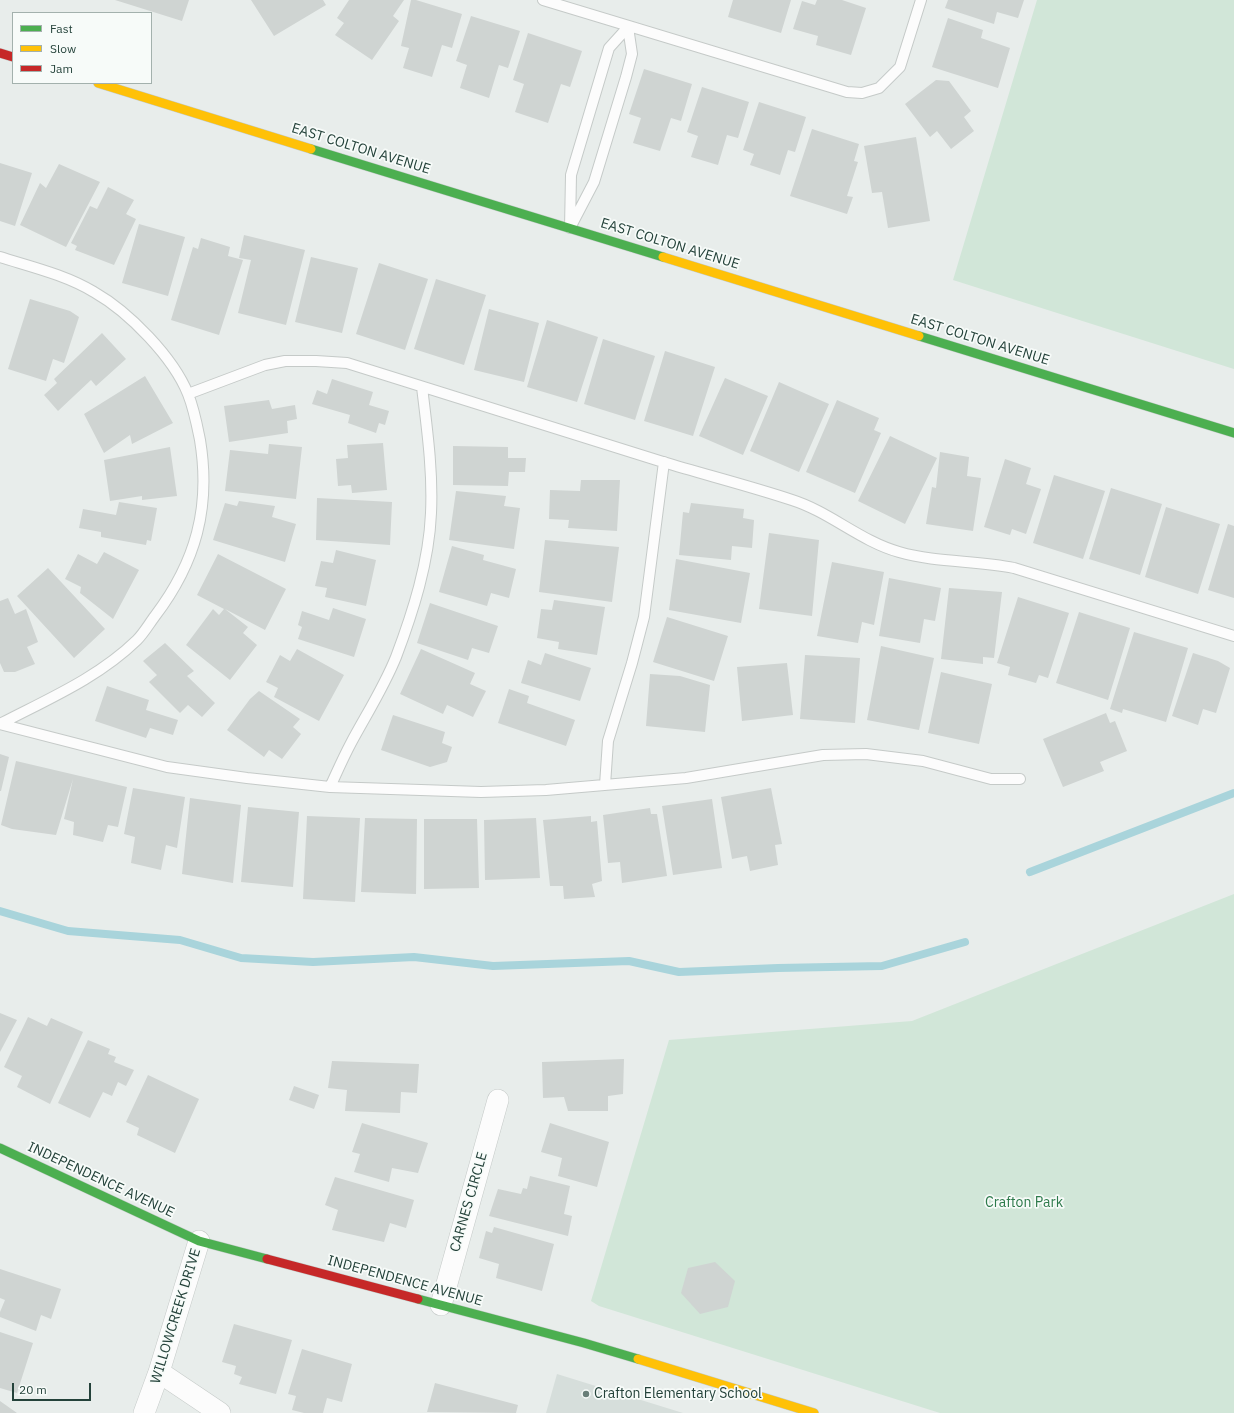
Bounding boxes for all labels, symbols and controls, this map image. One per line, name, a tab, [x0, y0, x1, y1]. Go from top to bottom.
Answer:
legend	[12, 12, 152, 84]
text: Fast	[50, 21, 73, 36]
text: Slow	[50, 41, 76, 56]
text: Jam	[50, 61, 73, 76]
street label: EAST COLTON AVENUE	[290, 120, 432, 178]
street label: EAST COLTON AVENUE	[599, 215, 741, 273]
street label: EAST COLTON AVENUE	[909, 311, 1051, 369]
street label: INDEPENDENCE AVENUE	[25, 1139, 177, 1221]
street label: CARNES CIRCLE	[447, 1150, 491, 1254]
park label: Crafton Park	[985, 1195, 1063, 1211]
street label: WILLOWCREEK DRIVE	[147, 1246, 205, 1386]
street label: INDEPENDENCE AVENUE	[326, 1252, 484, 1310]
scale bar	[14, 1375, 93, 1401]
text: 20 m	[19, 1382, 47, 1397]
place label: Crafton Elementary School	[594, 1386, 762, 1402]
marker: Crafton Elementary School	[581, 1389, 591, 1399]

